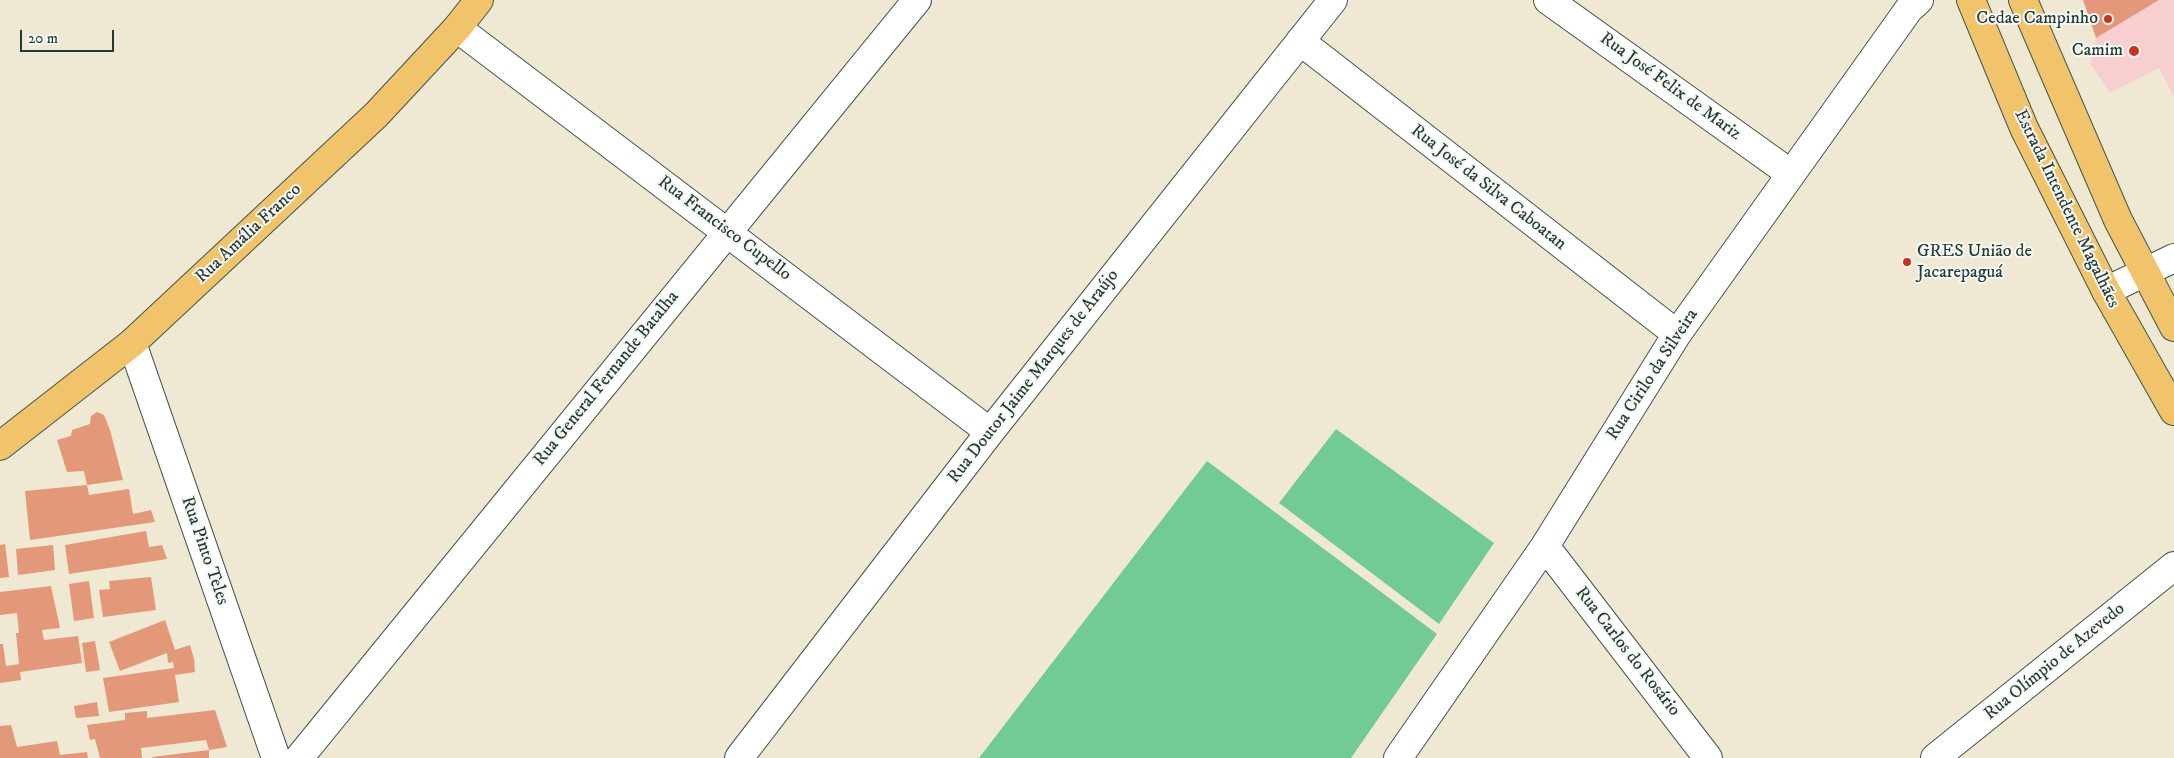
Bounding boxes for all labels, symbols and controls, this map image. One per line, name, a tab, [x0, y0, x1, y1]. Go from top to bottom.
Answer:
place label: Cedae Campinho	[1976, 8, 2098, 30]
marker: Cedae Campinho	[2102, 13, 2114, 25]
scale bar	[22, 20, 116, 52]
street label: Rua José Felix de Mariz	[1595, 28, 1745, 146]
text: 20 m	[28, 29, 58, 48]
place label: Camim	[2072, 40, 2123, 62]
marker: Camim	[2127, 44, 2141, 58]
street label: Estrada Intendente Magalhães	[2009, 106, 2123, 312]
street label: Rua José da Silva Caboatan	[1406, 121, 1570, 255]
street label: Rua Francisco Cupello	[653, 172, 795, 286]
street label: Rua Amália Franco	[192, 179, 306, 289]
place label: GRES União de Jacarepaguá	[1917, 241, 2032, 284]
marker: GRES União de Jacarepaguá	[1901, 256, 1913, 268]
street label: Rua Doutor Jaime Marques de Araújo	[944, 266, 1124, 488]
street label: Rua General Fernande Batalha	[530, 287, 684, 471]
street label: Rua Cirilo da Silveira	[1603, 305, 1703, 445]
street label: Rua Pinto Teles	[175, 494, 233, 608]
street label: Rua Carlos do Rosário	[1570, 583, 1684, 721]
street label: Rua Olímpio de Azevedo	[1980, 599, 2130, 725]

